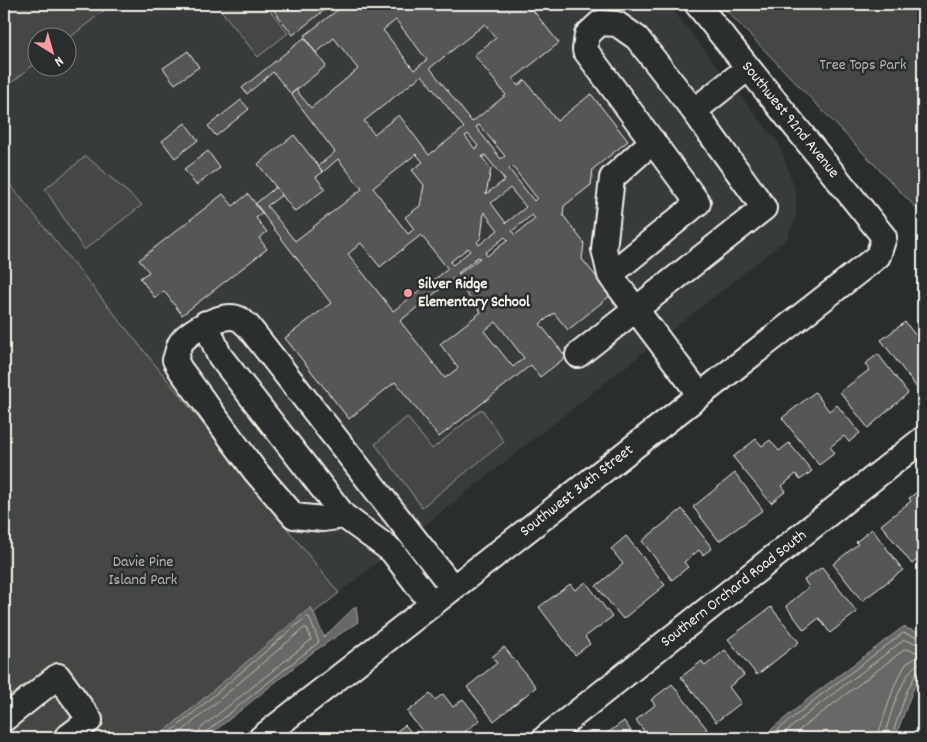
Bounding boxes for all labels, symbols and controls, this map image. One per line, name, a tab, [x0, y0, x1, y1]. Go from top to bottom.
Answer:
north arrow	[28, 28, 78, 78]
text: N	[50, 51, 67, 71]
park label: Tree Tops Park	[819, 54, 907, 77]
street label: Southwest 92nd Avenue	[736, 57, 844, 183]
place label: Silver Ridge Elementary School	[418, 273, 530, 314]
marker: Silver Ridge Elementary School	[402, 287, 414, 299]
street label: Southwest 36th Street	[515, 439, 639, 543]
street label: Southern Orchard Road South	[656, 525, 812, 653]
park label: Davie Pine Island Park	[109, 551, 177, 592]

